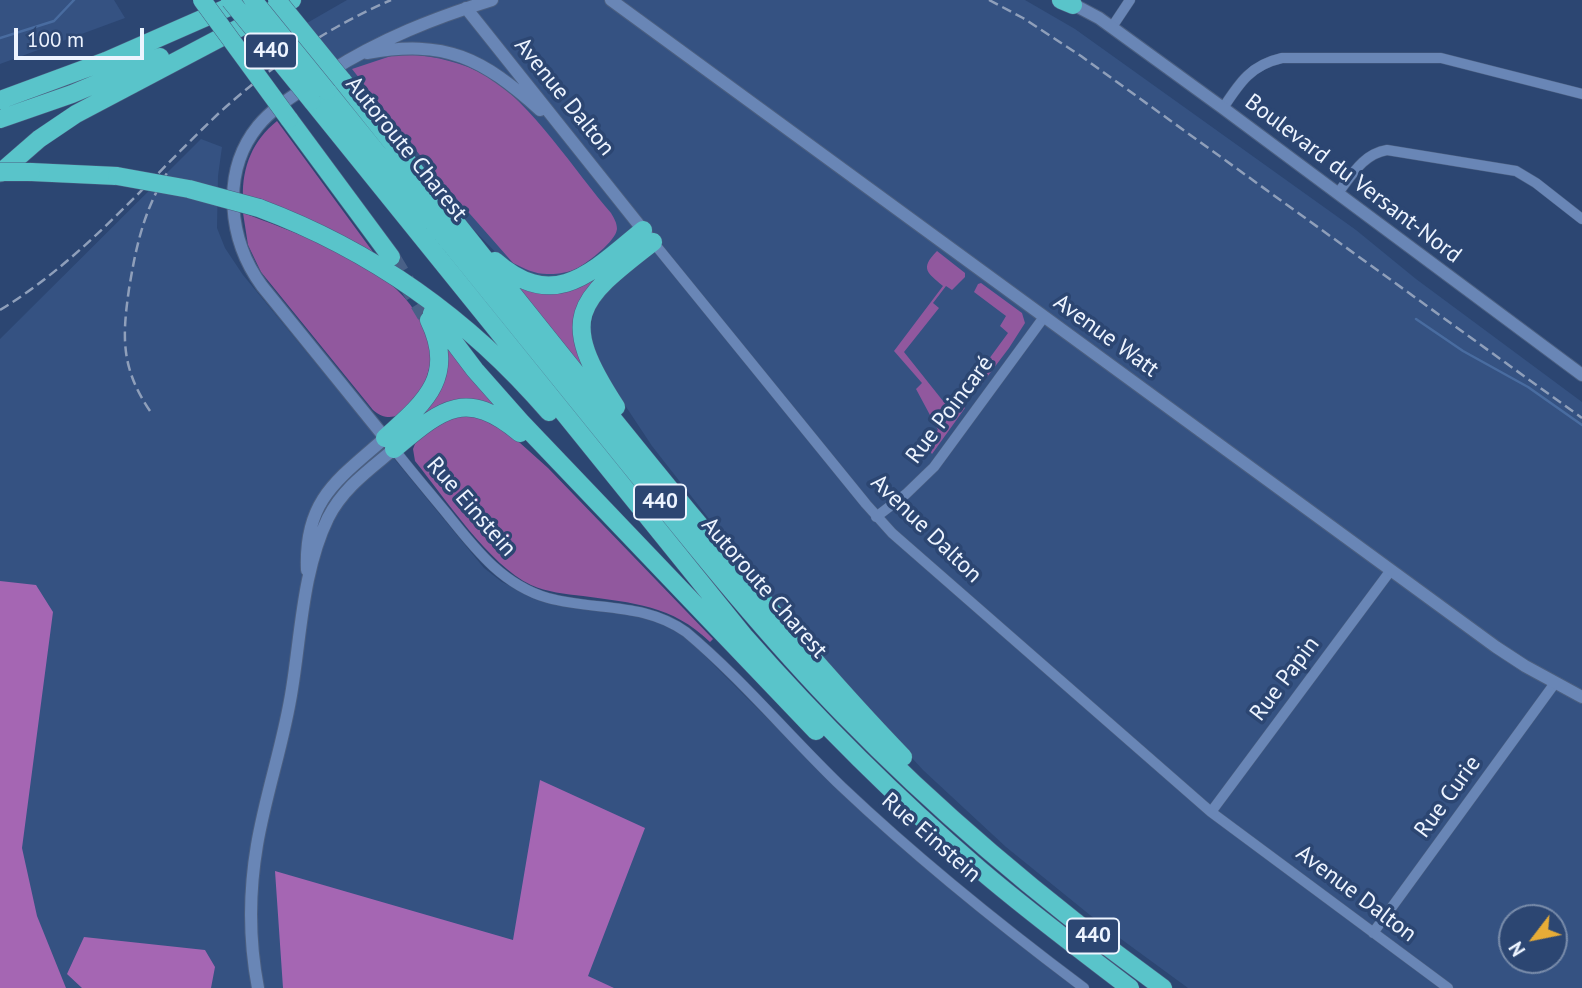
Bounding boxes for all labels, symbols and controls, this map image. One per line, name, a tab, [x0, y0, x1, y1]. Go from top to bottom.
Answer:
scale bar	[18, 14, 147, 58]
text: 100 m	[27, 26, 84, 53]
street label: Avenue Dalton	[508, 33, 620, 161]
road number: 440	[245, 34, 297, 68]
street label: Autoroute Charest	[339, 71, 473, 227]
street label: Boulevard du Versant-Nord	[1239, 89, 1467, 269]
street label: Avenue Watt	[1048, 289, 1164, 383]
street label: Rue Poincaré	[900, 351, 1000, 469]
street label: Rue Einstein	[420, 452, 522, 562]
street label: Avenue Dalton	[865, 469, 987, 589]
road number: 440	[634, 484, 686, 520]
street label: Autoroute Charest	[695, 512, 833, 664]
street label: Rue Papin	[1244, 631, 1326, 727]
street label: Rue Curie	[1409, 751, 1487, 843]
street label: Rue Einstein	[876, 787, 986, 889]
street label: Avenue Dalton	[1290, 840, 1422, 948]
north arrow	[1498, 904, 1568, 974]
road number: 440	[1067, 918, 1119, 954]
text: N	[1503, 937, 1530, 961]

